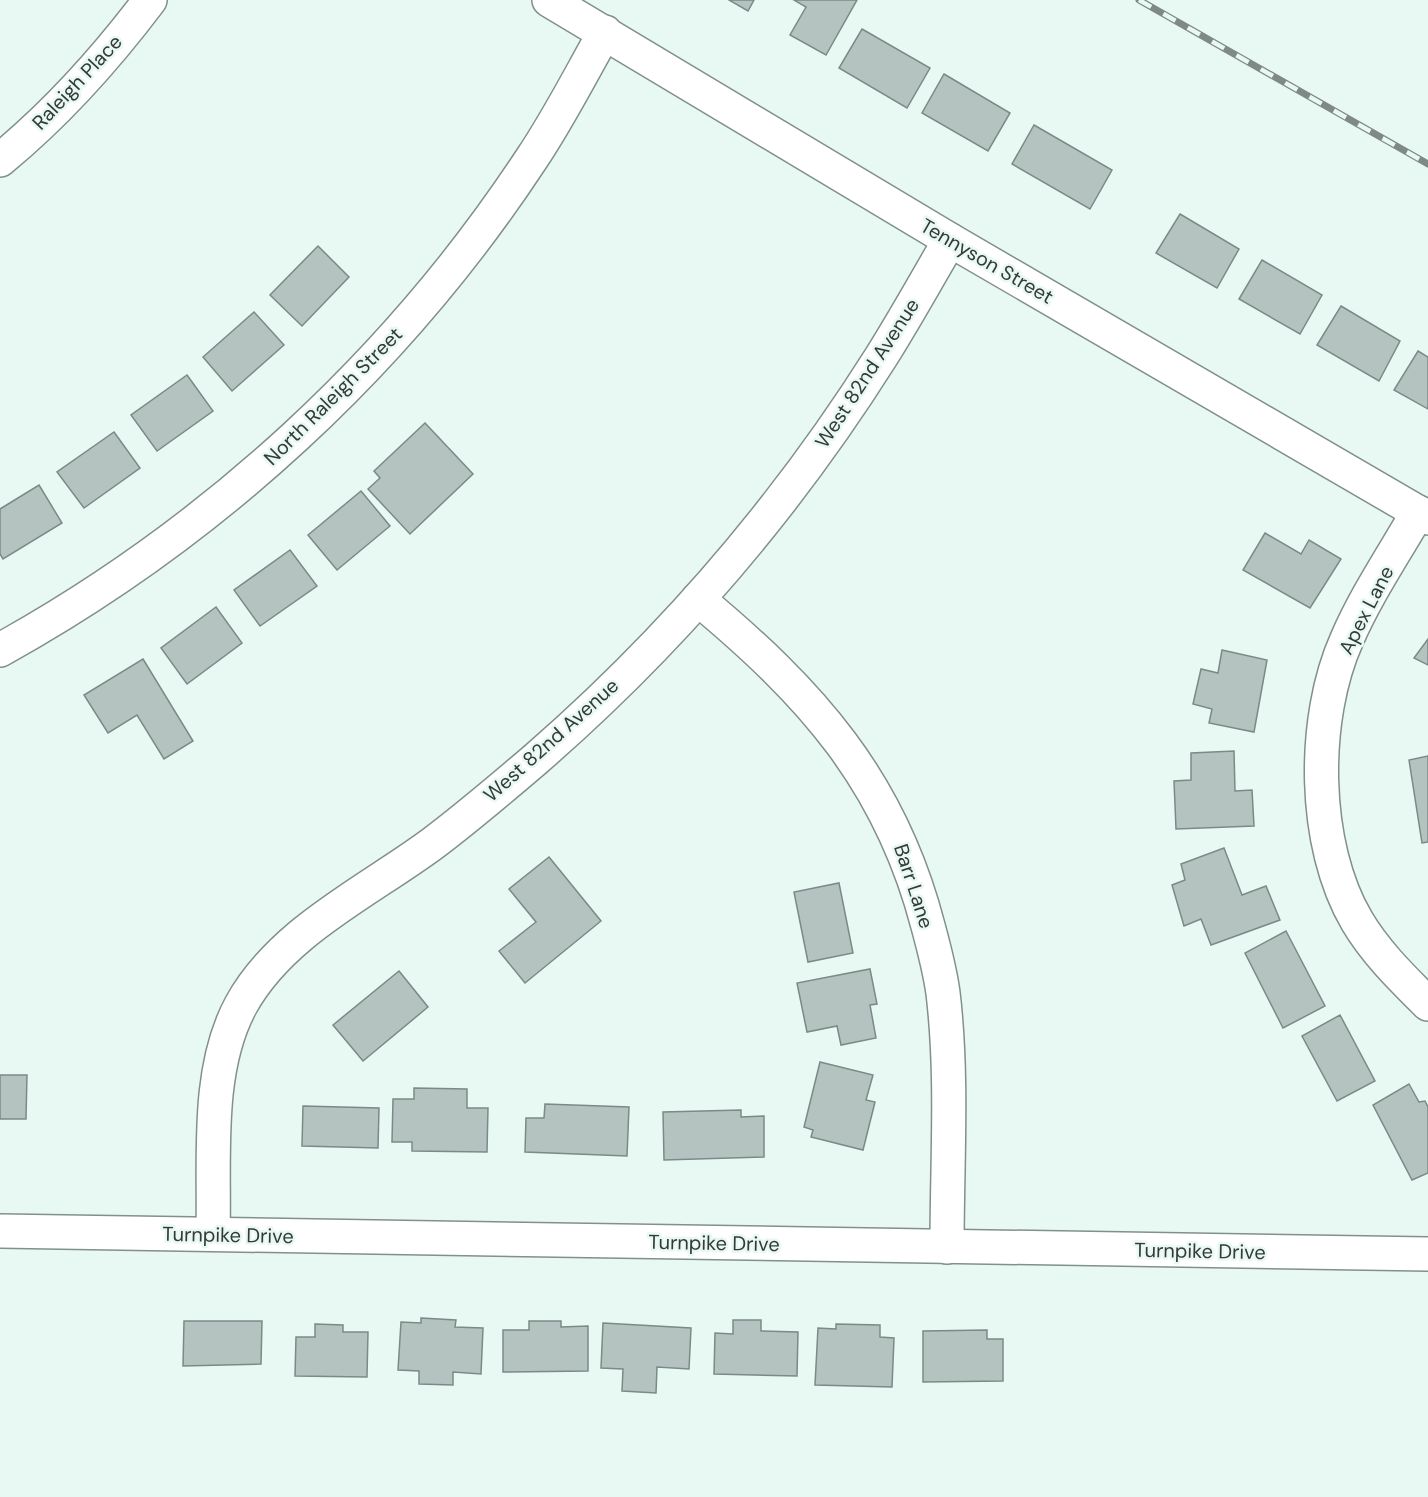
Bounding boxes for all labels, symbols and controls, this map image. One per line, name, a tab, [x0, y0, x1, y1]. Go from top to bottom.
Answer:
street label: Raleigh Place	[26, 29, 128, 135]
street label: Tennyson Street	[916, 212, 1058, 310]
street label: West 82nd Avenue	[809, 293, 925, 453]
street label: North Raleigh Street	[258, 321, 408, 471]
street label: Apex Lane	[1333, 561, 1399, 659]
street label: West 82nd Avenue	[478, 672, 624, 808]
street label: Barr Lane	[888, 840, 940, 932]
street label: Turnpike Drive	[162, 1221, 294, 1249]
street label: Turnpike Drive	[648, 1229, 780, 1257]
street label: Turnpike Drive	[1134, 1237, 1266, 1265]

